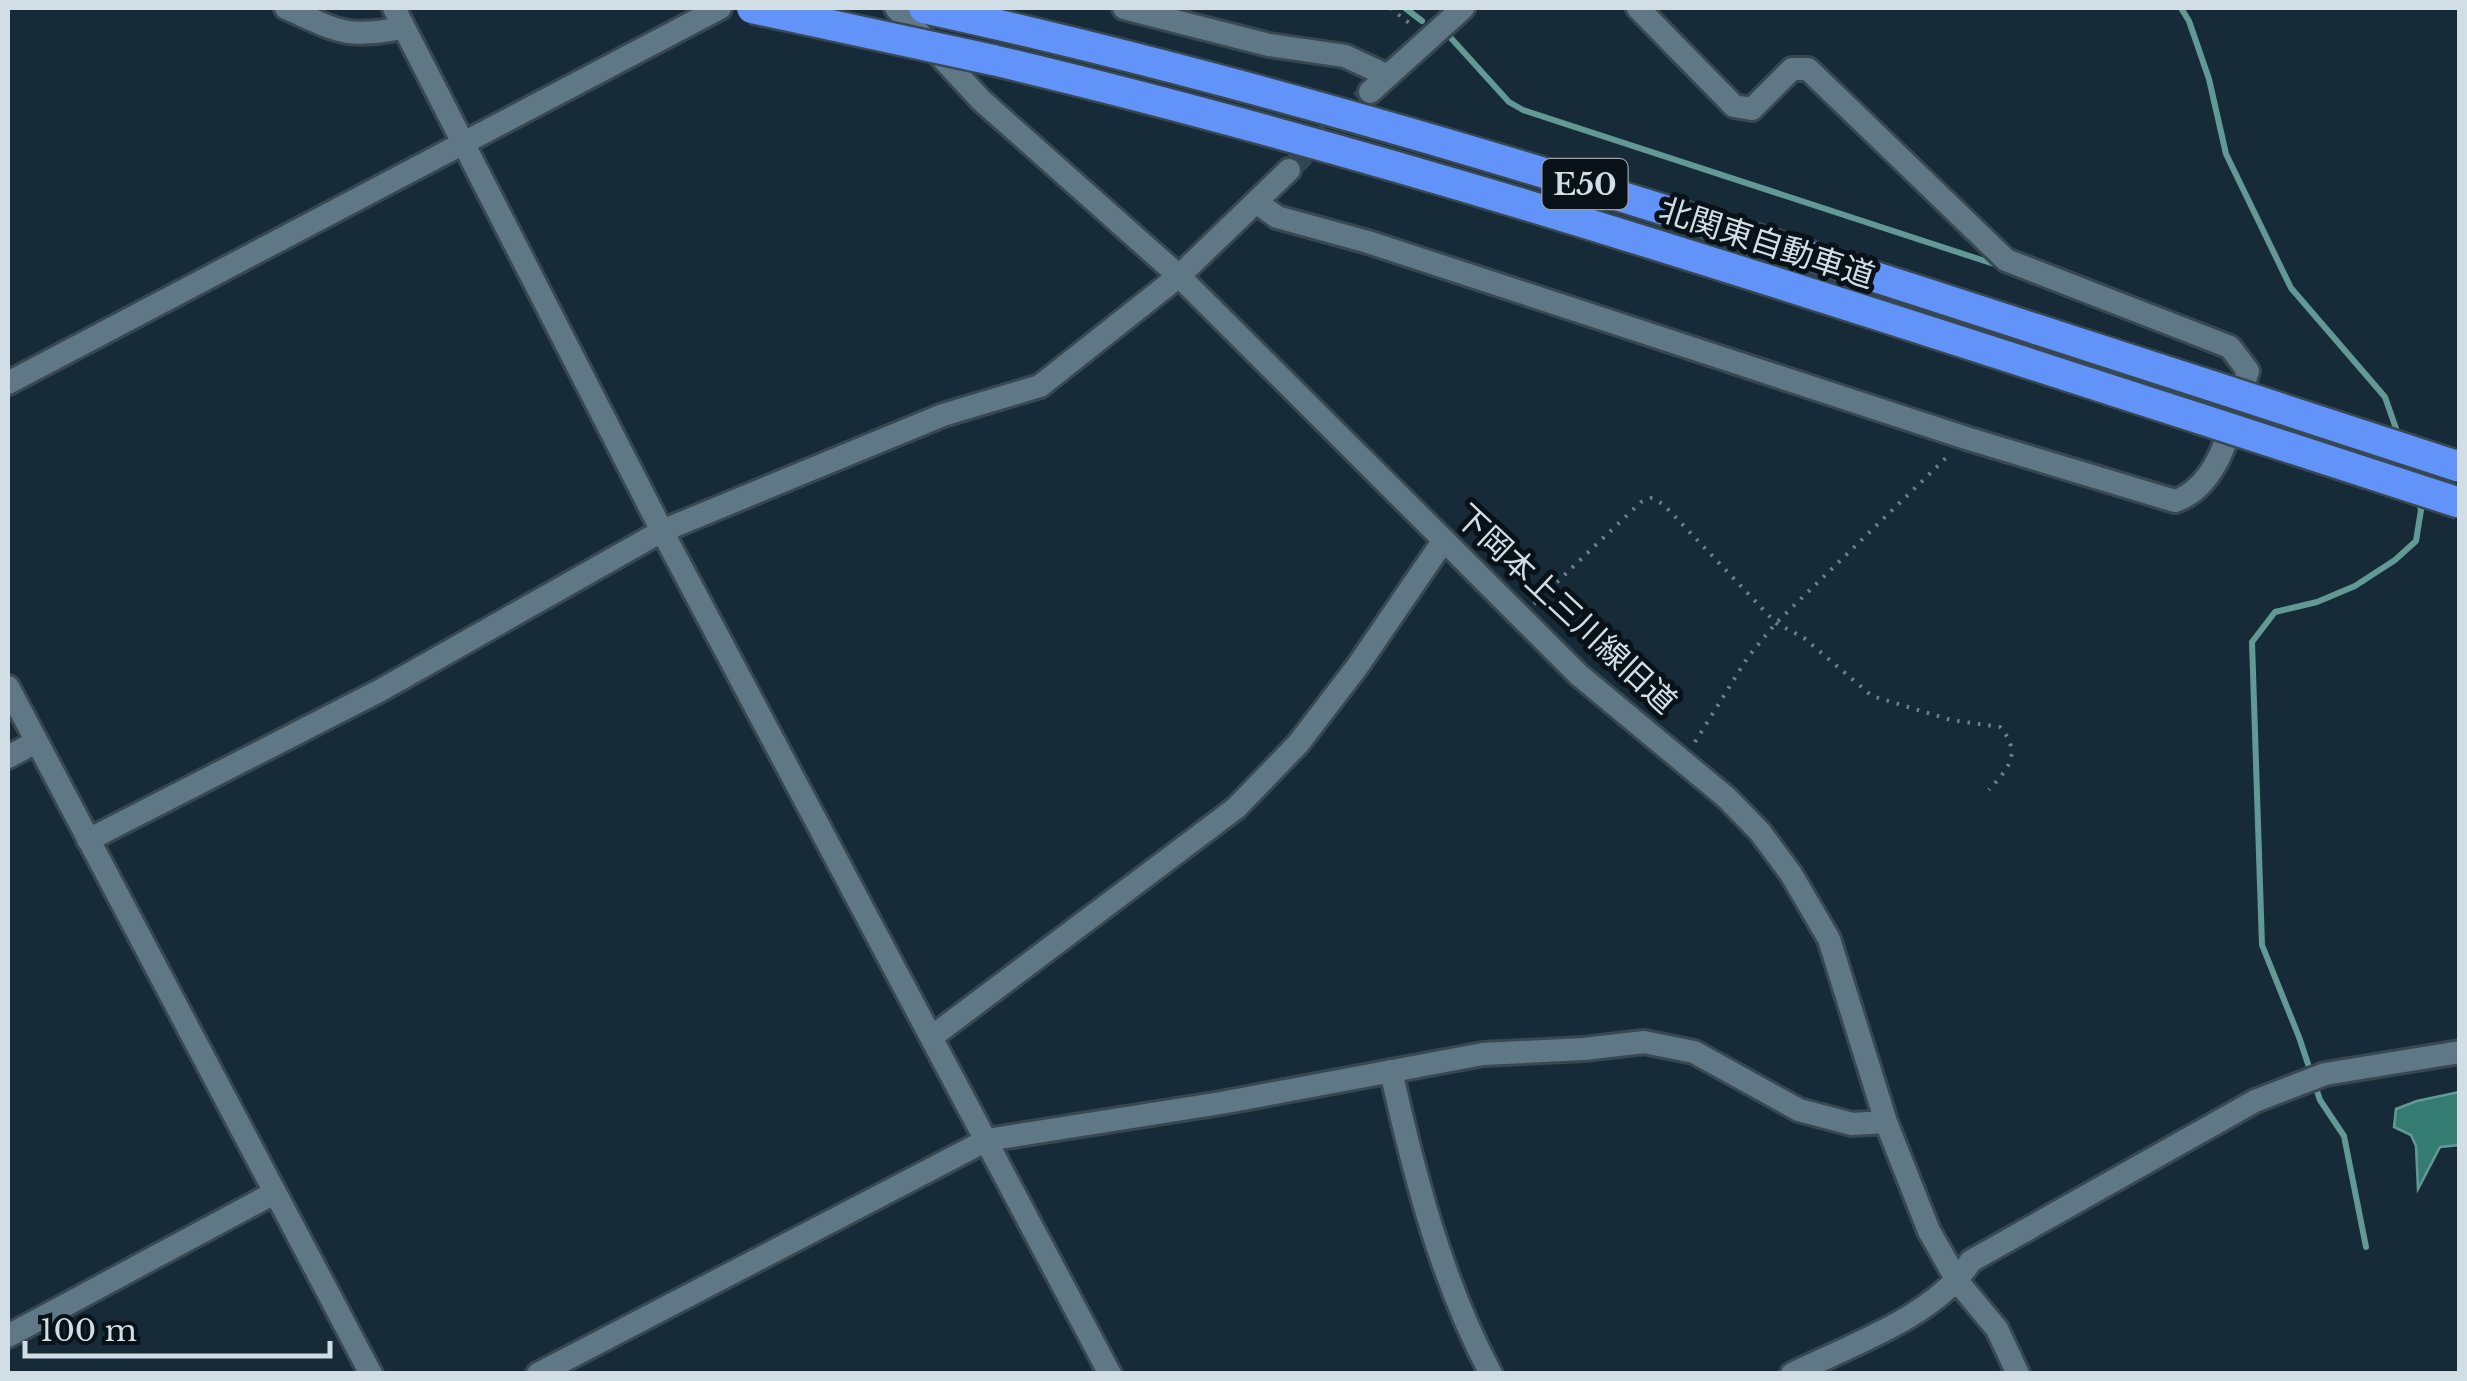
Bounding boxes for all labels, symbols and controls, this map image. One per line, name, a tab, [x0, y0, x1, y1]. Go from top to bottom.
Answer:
road number: E50	[1542, 159, 1628, 209]
street label: 北関東自動車道	[1654, 189, 1880, 297]
street label: 下岡本上三川線旧道	[1447, 496, 1685, 722]
scale bar	[25, 1296, 330, 1358]
text: 100 m	[40, 1312, 137, 1349]

